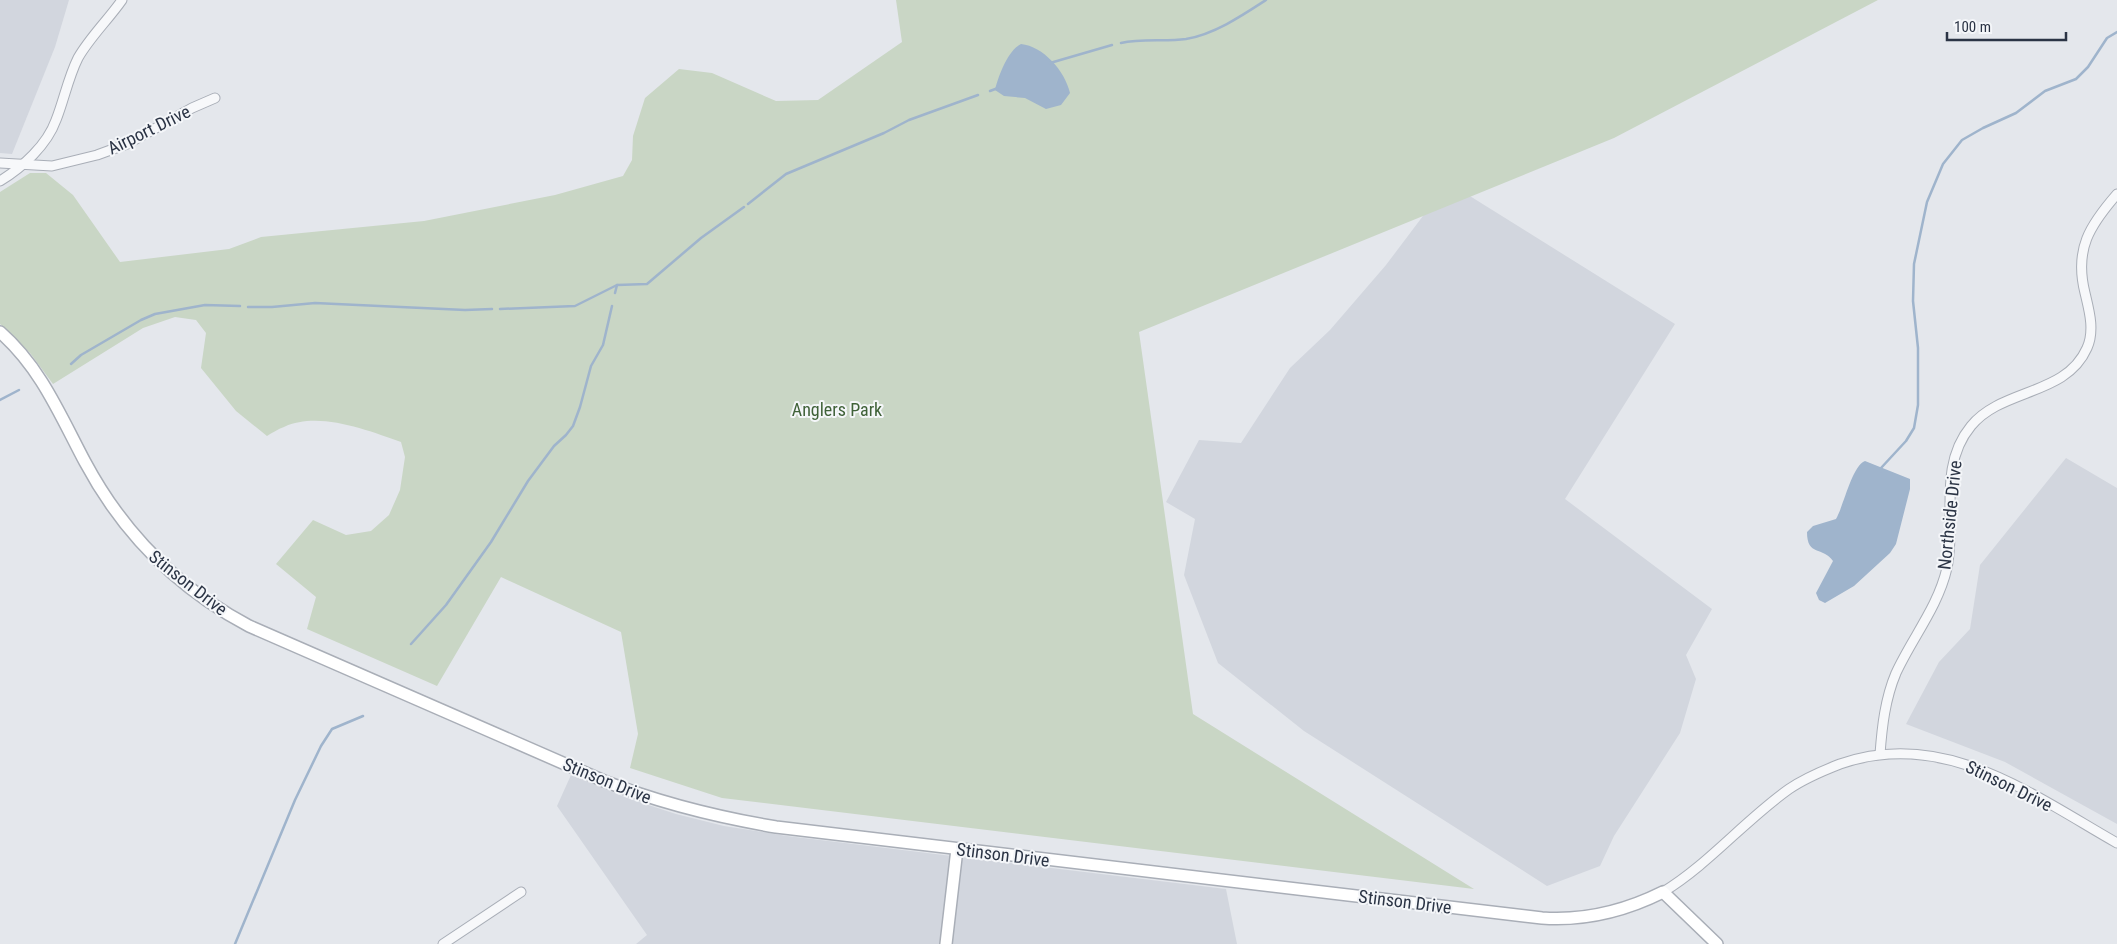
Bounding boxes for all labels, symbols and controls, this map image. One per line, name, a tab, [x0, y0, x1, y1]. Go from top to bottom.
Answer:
scale bar	[1947, 10, 2066, 42]
text: 100 m	[1954, 18, 1991, 36]
street label: Airport Drive	[104, 101, 193, 159]
park label: Anglers Park	[792, 399, 882, 420]
street label: Northside Drive	[1933, 459, 1966, 571]
street label: Stinson Drive	[145, 546, 232, 620]
street label: Stinson Drive	[560, 753, 654, 808]
street label: Stinson Drive	[1963, 756, 2056, 815]
street label: Stinson Drive	[955, 838, 1051, 871]
street label: Stinson Drive	[1357, 885, 1453, 918]

